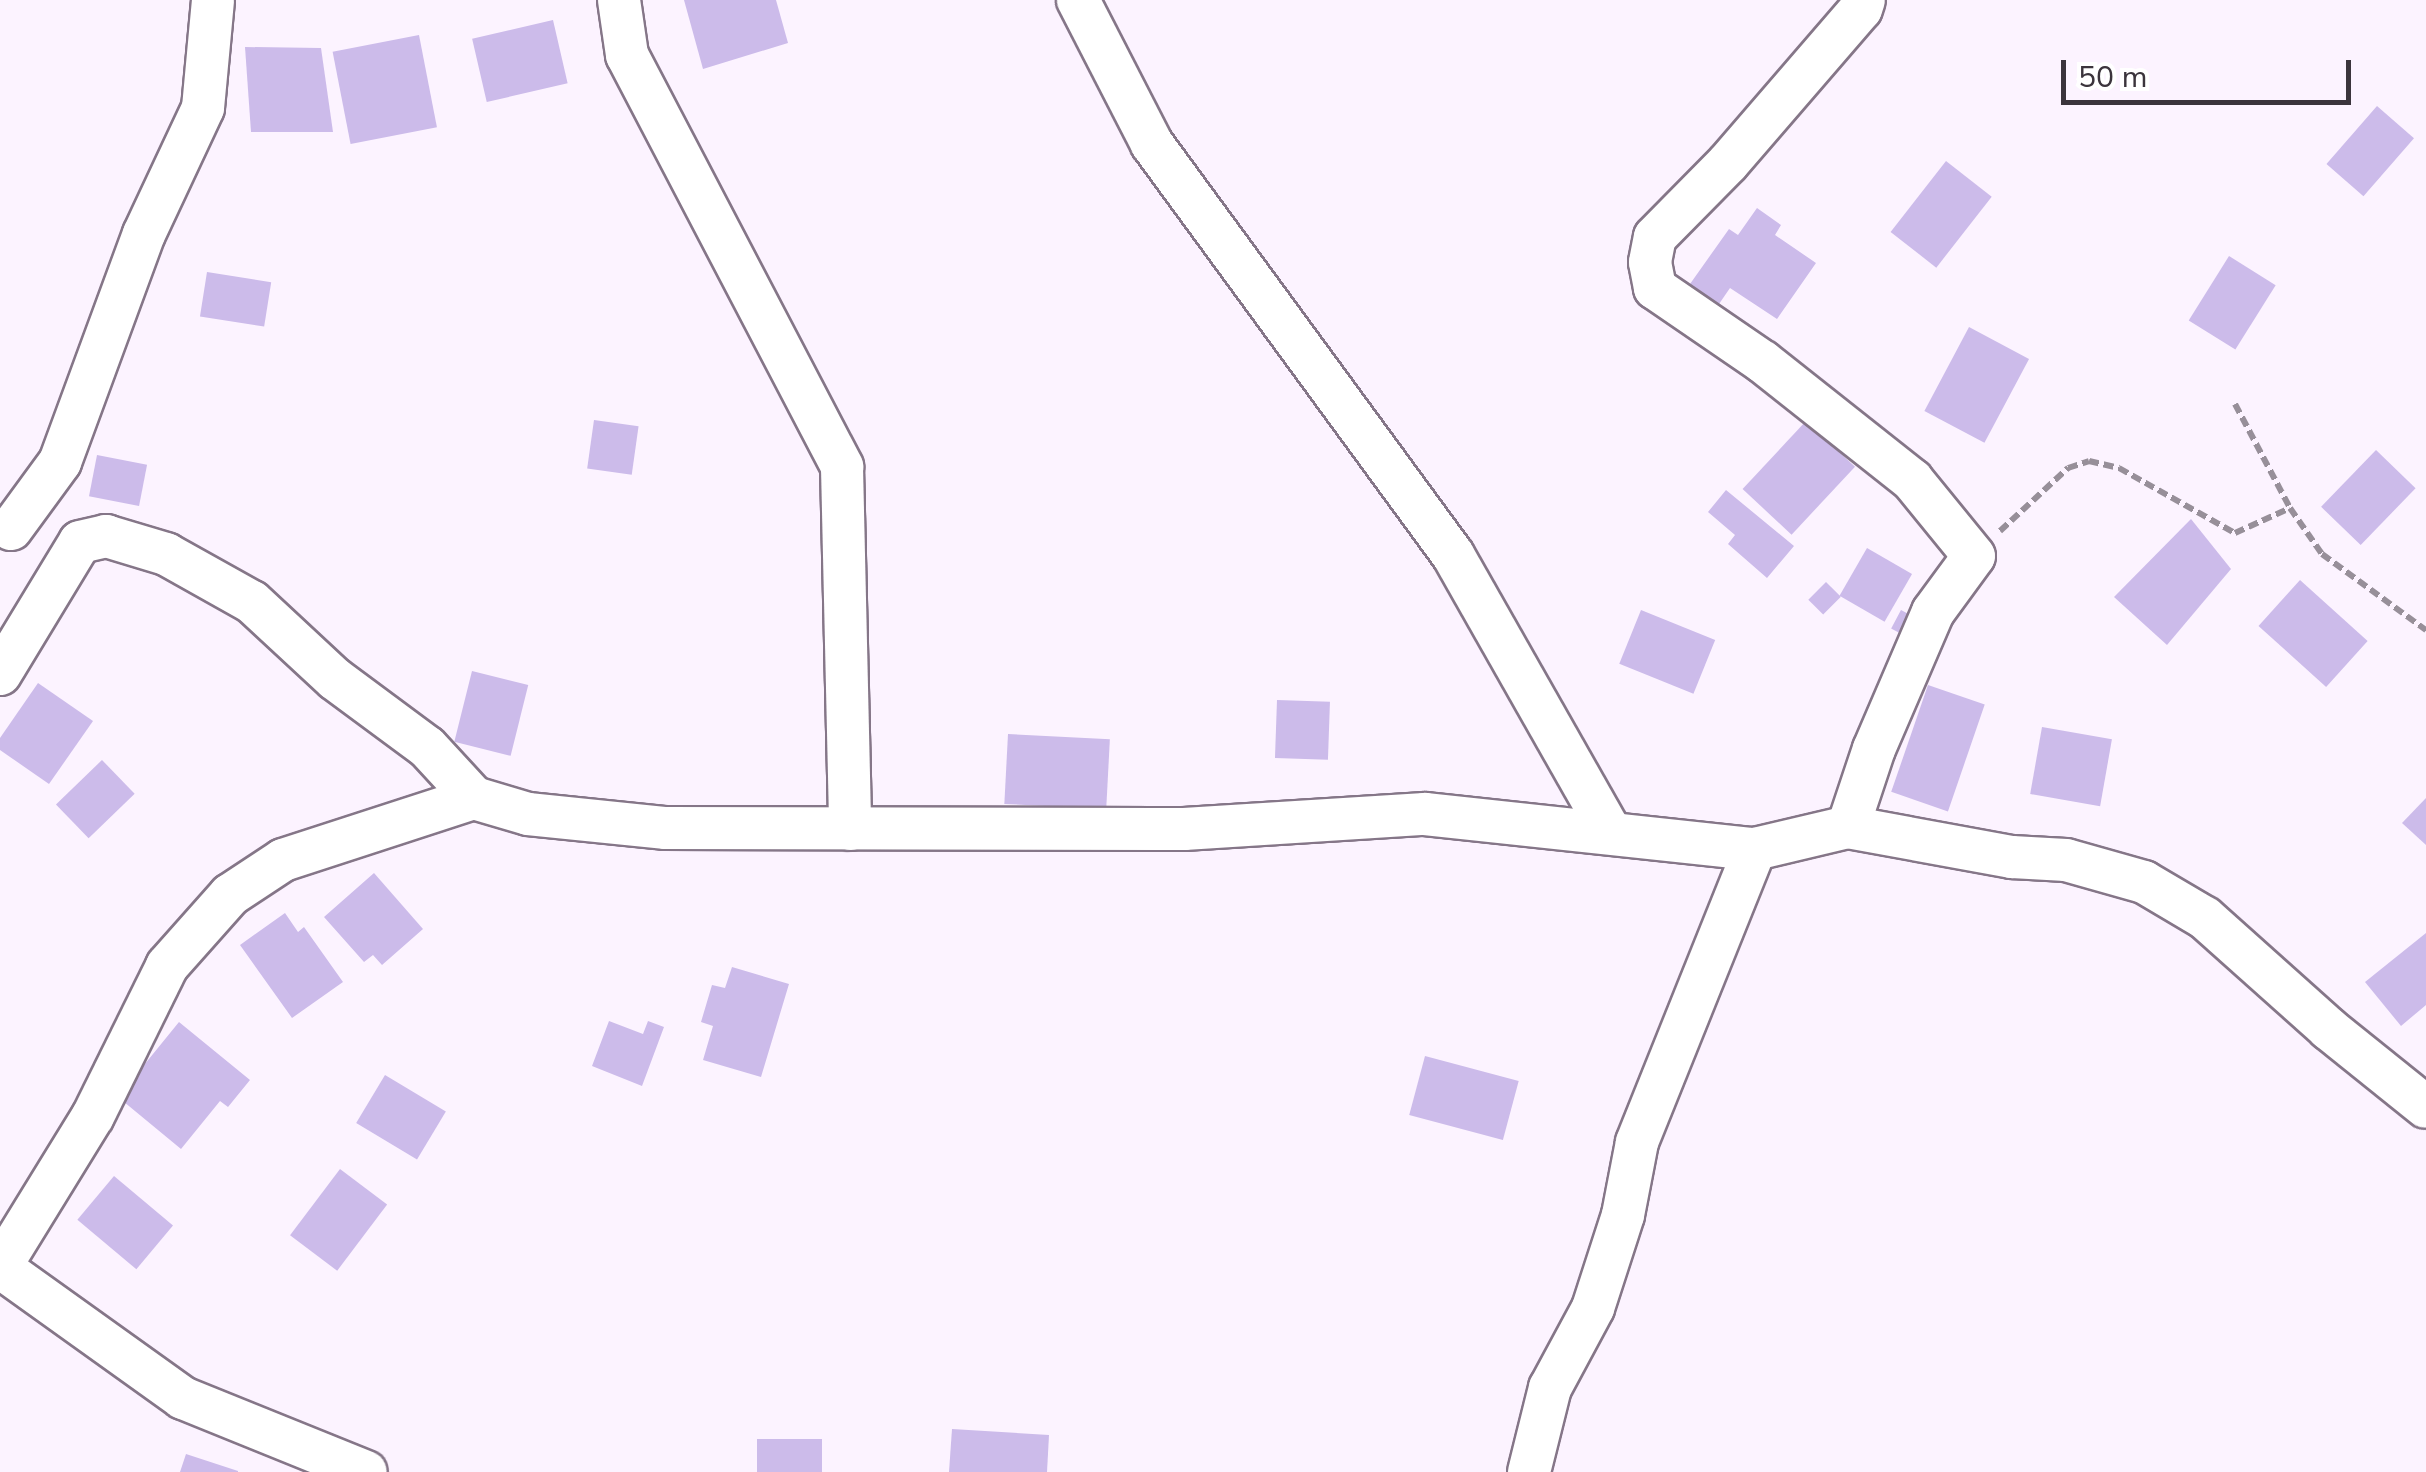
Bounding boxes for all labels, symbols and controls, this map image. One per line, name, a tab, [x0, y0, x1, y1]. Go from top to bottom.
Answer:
scale bar	[2066, 40, 2356, 102]
text: 50 m	[2078, 57, 2147, 98]

